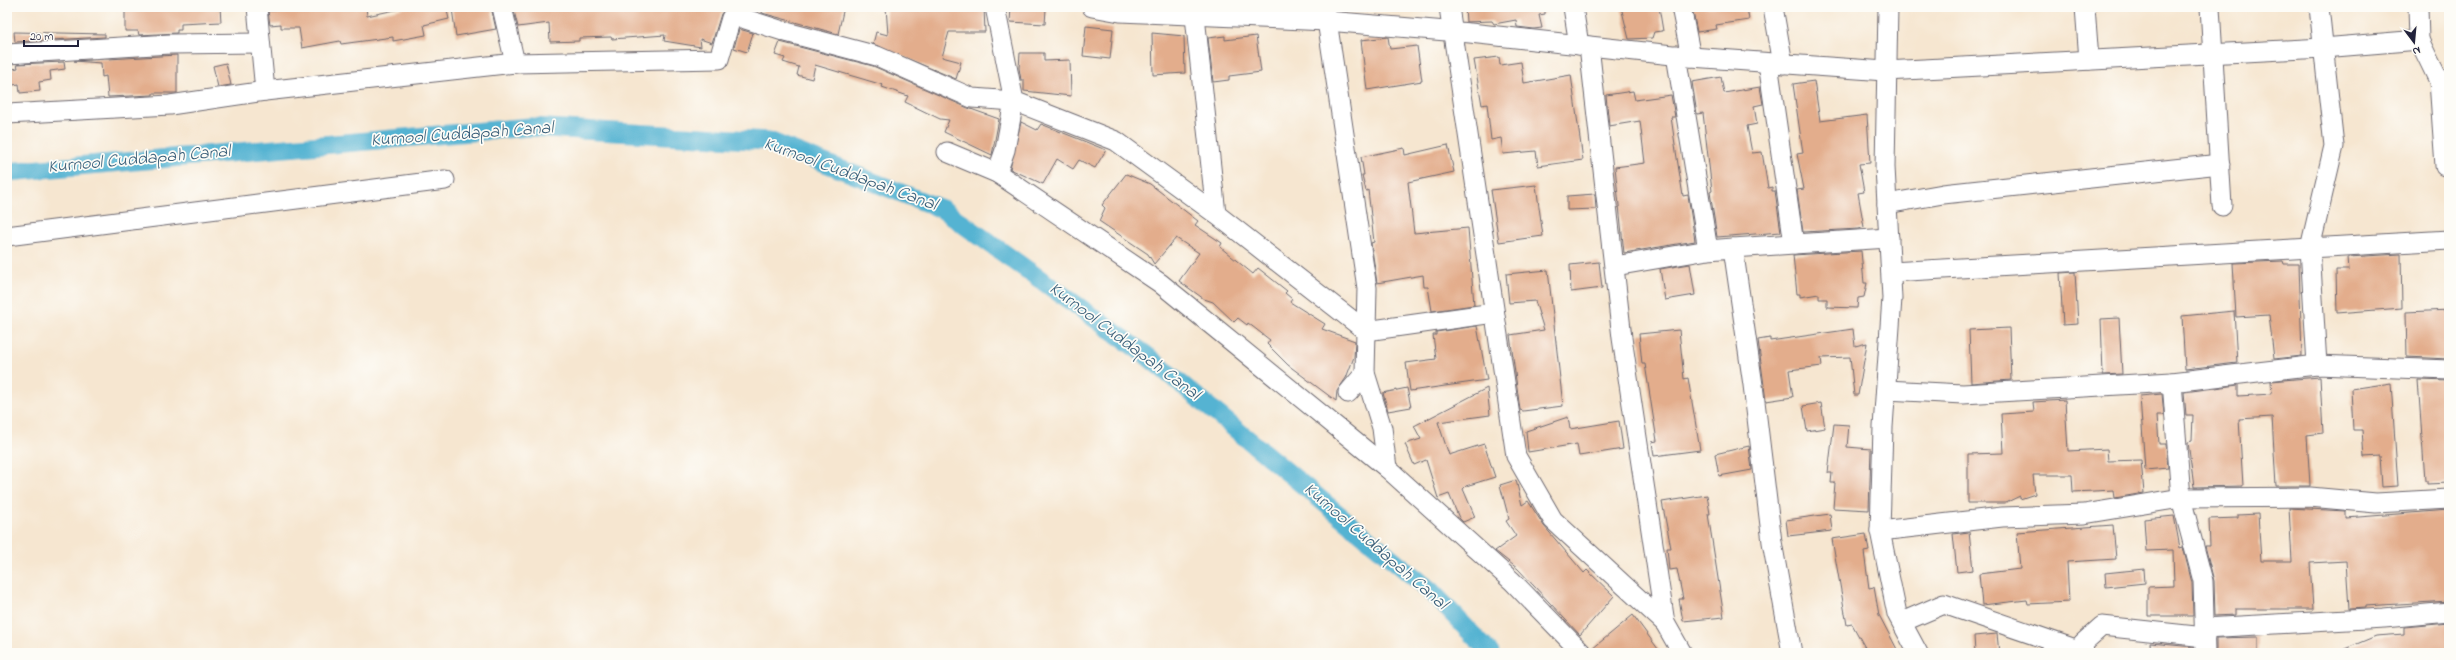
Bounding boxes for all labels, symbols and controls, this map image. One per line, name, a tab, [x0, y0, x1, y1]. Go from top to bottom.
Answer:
scale bar	[24, 22, 78, 48]
north arrow	[2394, 22, 2434, 62]
text: 20 m	[30, 28, 53, 46]
text: N	[2411, 42, 2422, 59]
water label: Kurnool Cuddapah Canal	[370, 116, 556, 154]
water label: Kurnool Cuddapah Canal	[760, 131, 942, 219]
water label: Kurnool Cuddapah Canal	[47, 139, 233, 181]
water label: Kurnool Cuddapah Canal	[1043, 277, 1206, 409]
water label: Kurnool Cuddapah Canal	[1297, 477, 1454, 618]

